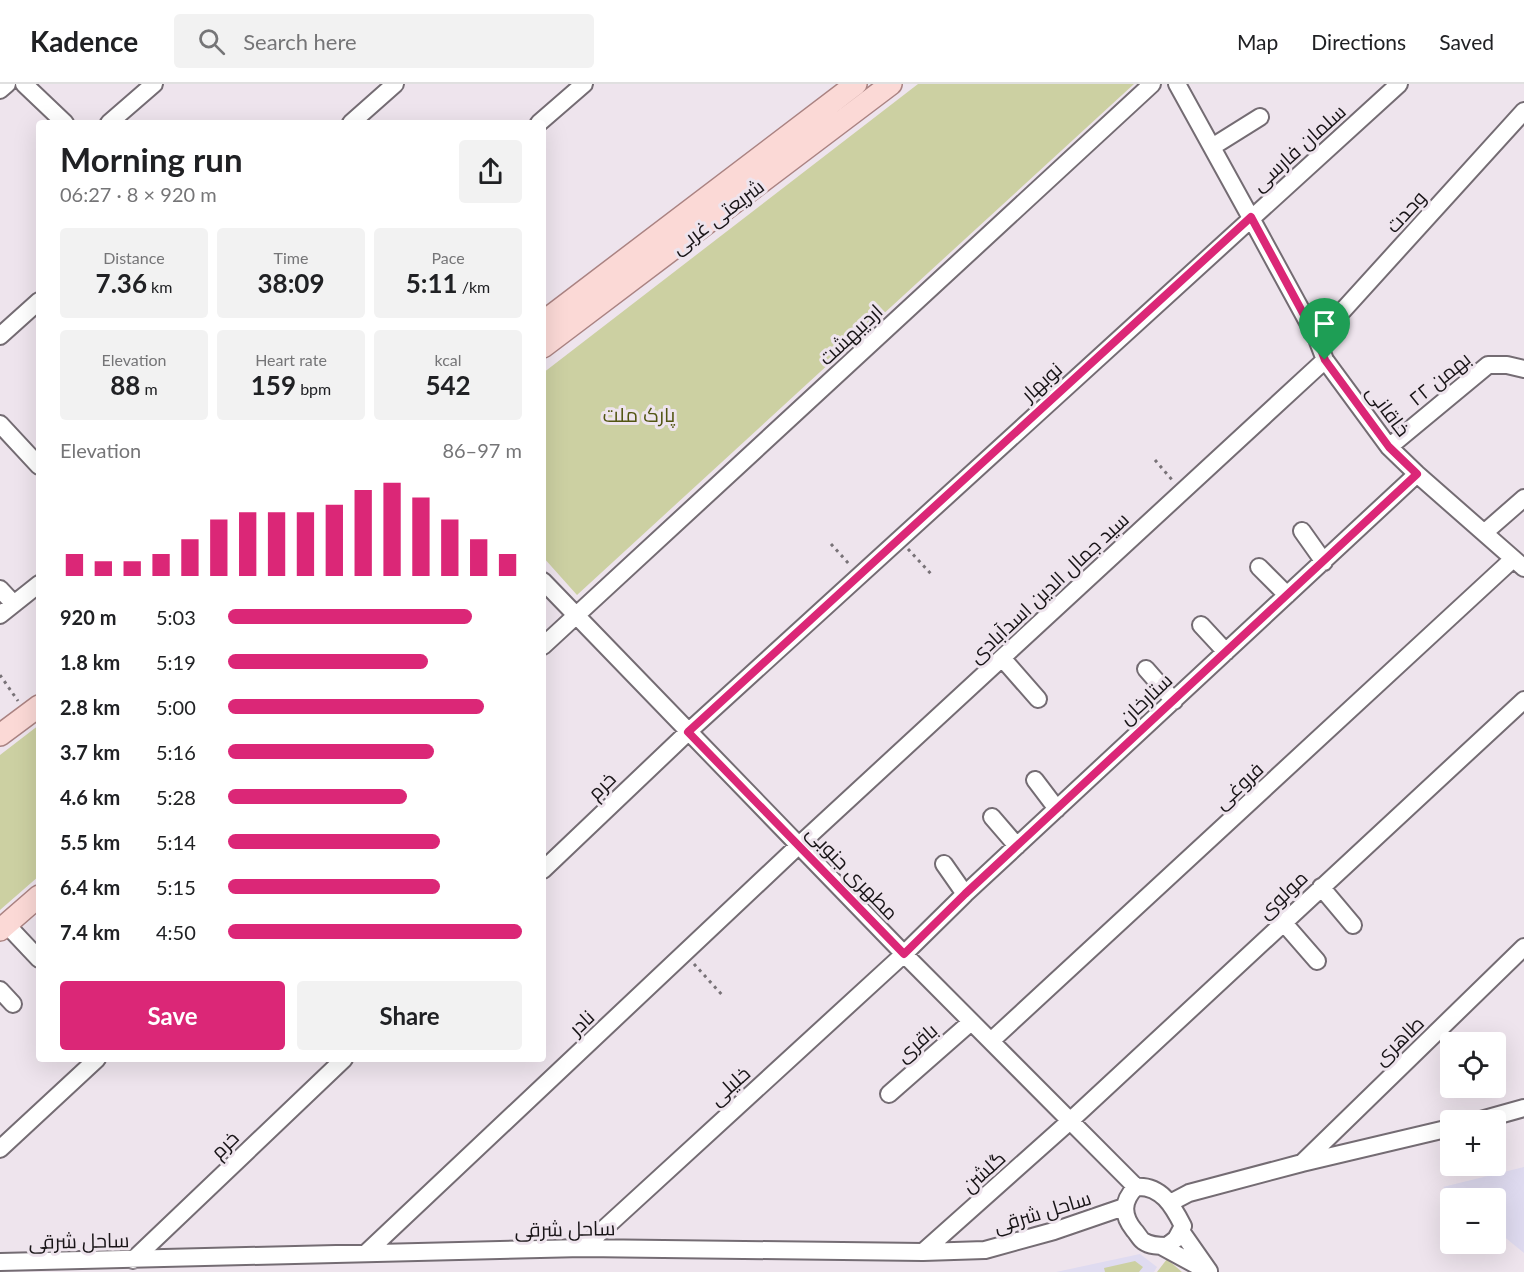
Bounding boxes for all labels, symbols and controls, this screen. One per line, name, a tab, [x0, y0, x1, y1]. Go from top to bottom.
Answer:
search box	[174, 14, 594, 68]
text: Kadence	[30, 24, 138, 58]
icon: search	[195, 25, 228, 58]
text: Search here	[243, 28, 357, 55]
text: Map	[1237, 29, 1278, 54]
text: Directions	[1311, 29, 1406, 54]
text: Saved	[1439, 29, 1494, 54]
street label: سلمان فارسی	[1246, 99, 1351, 197]
text: Morning run	[60, 139, 243, 179]
button: share	[459, 140, 522, 203]
street label: شریعتی غربی	[666, 173, 769, 260]
text: 06:27 · 8 × 920 m	[60, 182, 217, 206]
street label: وحدت	[1380, 185, 1431, 238]
text: Distance	[103, 248, 165, 267]
text: Time	[274, 248, 308, 267]
text: Pace	[431, 248, 465, 267]
text: 7.36	[96, 267, 147, 299]
text: 38:09	[257, 267, 325, 299]
text: 5:11	[406, 267, 458, 299]
text: km	[147, 277, 172, 296]
text: /km	[458, 277, 490, 296]
pin	[1299, 298, 1350, 360]
street label: اردیبهشت	[813, 299, 888, 371]
icon: arrive	[1308, 307, 1341, 340]
street label: ۲۲ بهمن	[1403, 346, 1476, 412]
text: Elevation	[102, 350, 167, 369]
text: Heart rate	[255, 350, 327, 369]
text: kcal	[434, 350, 462, 369]
street label: نوبهار	[1015, 356, 1068, 408]
text: 88	[110, 369, 140, 401]
text: 159	[251, 369, 296, 401]
text: 542	[425, 369, 471, 401]
text: m	[140, 379, 158, 398]
text: bpm	[296, 379, 331, 398]
street label: خاقانی	[1360, 380, 1416, 442]
park label: پارک ملت	[603, 402, 676, 428]
text: Elevation	[60, 438, 141, 462]
text: 86–97 m	[442, 438, 522, 462]
street label: سید جمال الدین اسدآبادی	[963, 507, 1134, 669]
text: 920 m	[60, 605, 116, 629]
text: 5:03	[156, 605, 196, 629]
text: 1.8 km	[60, 650, 120, 674]
text: 5:19	[156, 650, 196, 674]
street label: ستارخان	[1113, 667, 1178, 730]
text: 2.8 km	[60, 695, 120, 719]
text: 5:00	[156, 695, 196, 719]
text: 3.7 km	[60, 740, 120, 764]
text: 5:16	[156, 740, 196, 764]
street label: فروغی	[1208, 756, 1269, 815]
street label: خرم	[582, 766, 622, 806]
text: 4.6 km	[60, 785, 120, 809]
text: 5:28	[156, 785, 196, 809]
street label: مطهری جنوبی	[801, 820, 904, 925]
text: 5.5 km	[60, 830, 120, 854]
text: 5:14	[156, 830, 196, 854]
street label: مولوی	[1252, 865, 1313, 924]
text: 6.4 km	[60, 875, 120, 899]
text: 5:15	[156, 875, 196, 899]
text: 7.4 km	[60, 920, 120, 944]
text: 4:50	[156, 920, 196, 944]
button: Save	[60, 981, 285, 1050]
button: Share	[297, 981, 522, 1050]
street label: نادر	[563, 1004, 599, 1041]
street label: طاهری	[1368, 1010, 1430, 1071]
street label: باقری	[890, 1017, 943, 1068]
map controls	[1440, 1032, 1506, 1254]
button: locate	[1440, 1032, 1506, 1098]
street label: خلیلی	[704, 1060, 756, 1111]
button: +	[1440, 1110, 1506, 1176]
street label: خرم	[205, 1125, 245, 1165]
street label: گلشن	[956, 1145, 1011, 1198]
street label: ساحل شرقی	[990, 1185, 1094, 1239]
button: −	[1440, 1188, 1506, 1254]
street label: ساحل شرقی	[514, 1215, 616, 1243]
street label: ساحل شرقی	[28, 1227, 130, 1255]

